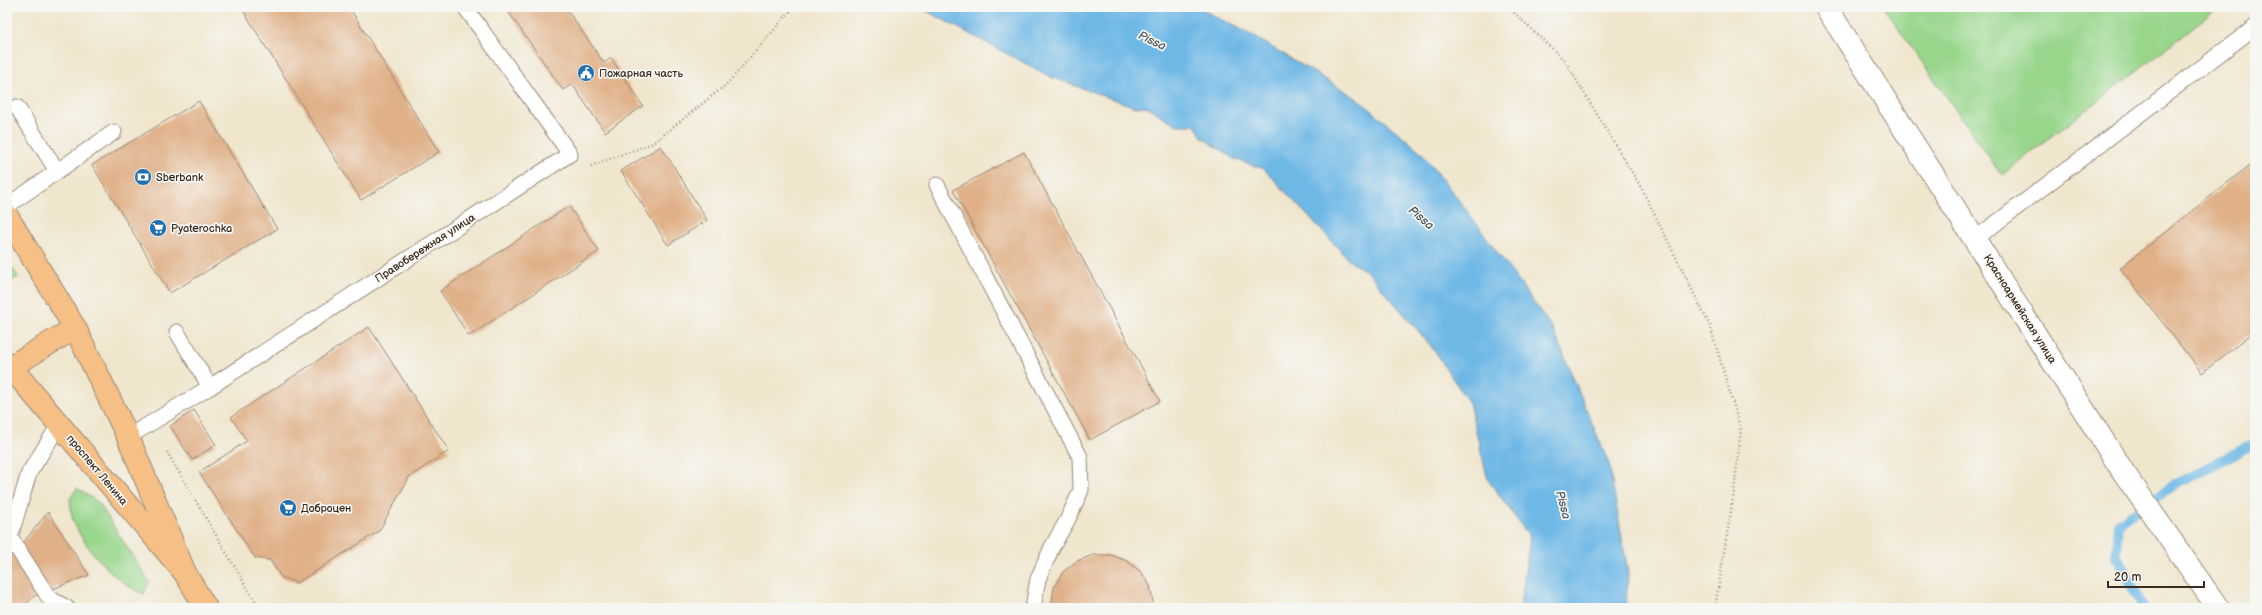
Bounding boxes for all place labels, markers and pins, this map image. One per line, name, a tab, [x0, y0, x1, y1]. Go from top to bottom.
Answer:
public building icon: Пожарная часть	[576, 63, 596, 83]
place label: Пожарная часть	[599, 67, 683, 80]
bank icon: Sberbank	[133, 167, 153, 187]
place label: Sberbank	[156, 171, 204, 184]
supermarket icon: Pyaterochka	[148, 218, 168, 238]
place label: Pyaterochka	[171, 222, 232, 235]
supermarket icon: Доброцен	[278, 498, 298, 518]
place label: Доброцен	[301, 502, 351, 515]

